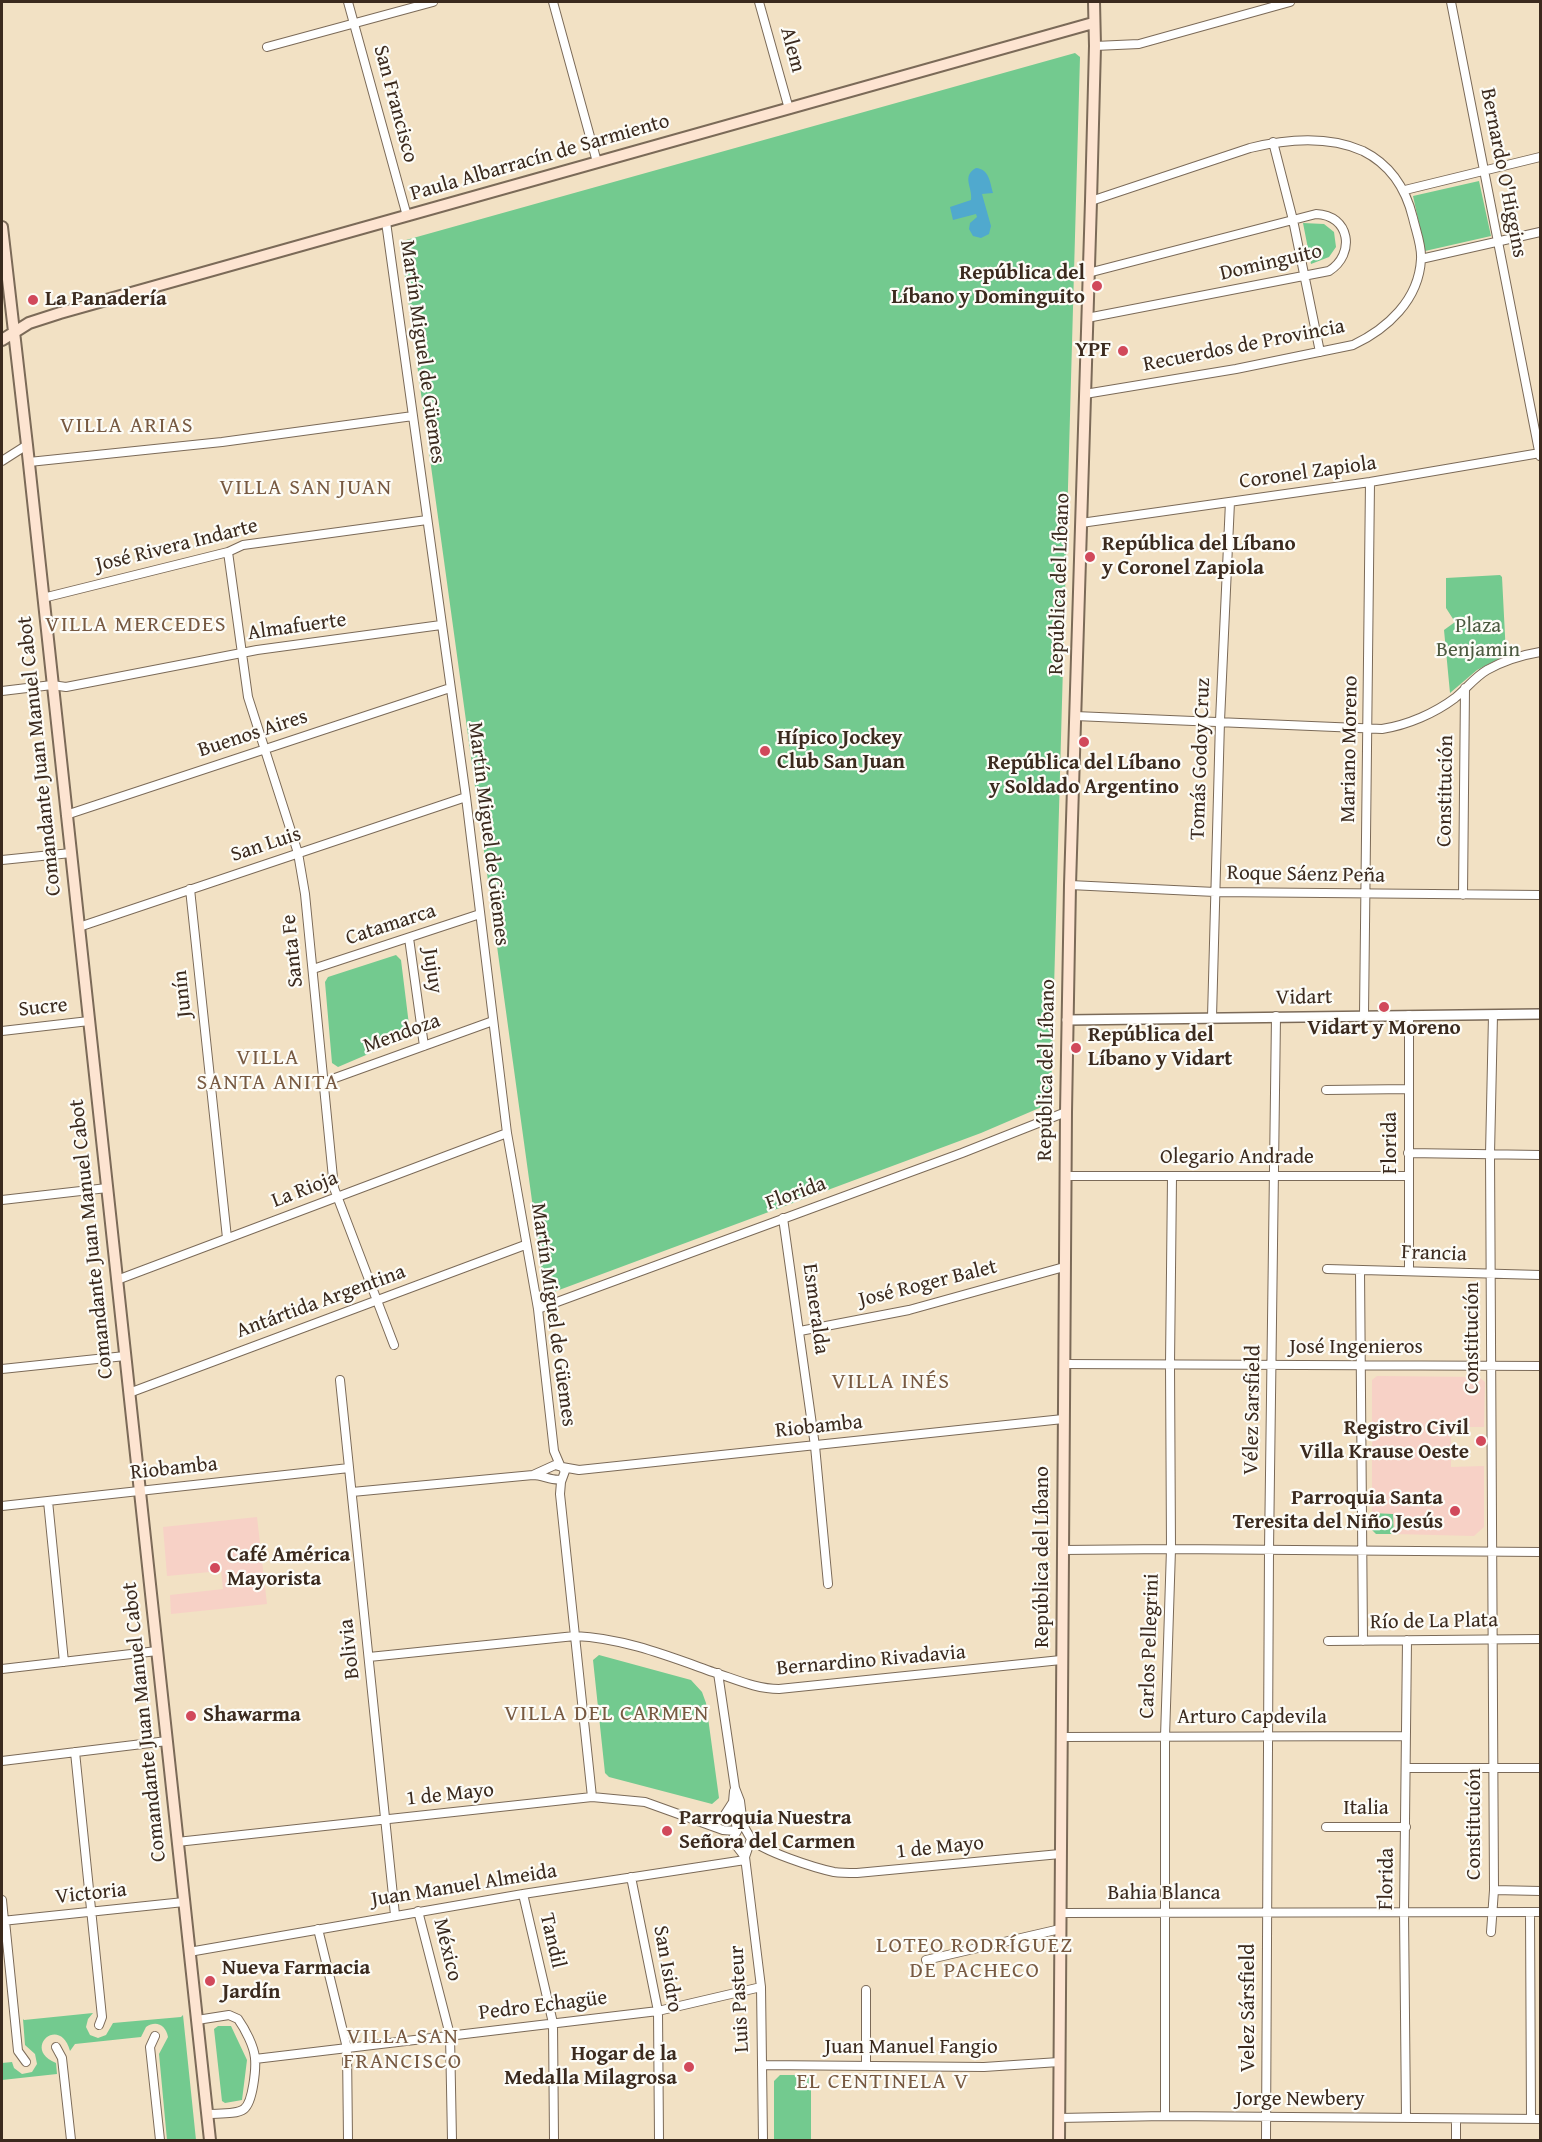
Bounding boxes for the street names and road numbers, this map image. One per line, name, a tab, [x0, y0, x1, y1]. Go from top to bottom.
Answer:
street label: Alem	[774, 25, 810, 75]
street label: San Francisco	[367, 43, 423, 165]
street label: Bernardo O'Higgins	[1474, 86, 1532, 260]
street label: Paula Albarracín de Sarmiento	[408, 109, 672, 207]
street label: Martín Miguel de Güemes	[394, 239, 450, 465]
street label: Dominguito	[1217, 239, 1325, 287]
street label: Recuerdos de Provincia	[1141, 314, 1347, 378]
street label: Coronel Zapiola	[1238, 451, 1378, 495]
street label: República del Líbano	[1044, 493, 1076, 675]
street label: José Rivera Indarte	[93, 514, 261, 578]
street label: Almafuerte	[246, 608, 348, 646]
street label: Comandante Juan Manuel Cabot	[13, 615, 67, 897]
street label: Mariano Moreno	[1336, 675, 1364, 823]
street label: Tomás Godoy Cruz	[1186, 677, 1216, 841]
street label: Buenos Aires	[195, 704, 311, 764]
street label: Martín Miguel de Güemes	[462, 721, 514, 947]
street label: Constitución	[1432, 735, 1460, 847]
street label: San Luis	[228, 822, 304, 868]
street label: Roque Sáenz Peña	[1227, 861, 1385, 889]
street label: Catamarca	[343, 899, 439, 951]
street label: Santa Fe	[277, 913, 309, 989]
street label: Jujuy	[416, 947, 448, 995]
street label: Junín	[168, 969, 198, 1019]
street label: República del Líbano	[1033, 979, 1061, 1161]
street label: Vidart	[1275, 985, 1333, 1011]
street label: Sucre	[17, 993, 69, 1023]
street label: Mendoza	[360, 1008, 444, 1060]
street label: Comandante Juan Manuel Cabot	[65, 1098, 119, 1380]
street label: Florida	[1378, 1112, 1404, 1174]
street label: Olegario Andrade	[1160, 1145, 1314, 1171]
street label: La Rioja	[268, 1166, 342, 1214]
street label: Florida	[762, 1171, 830, 1217]
street label: Martín Miguel de Güemes	[525, 1202, 581, 1428]
street label: Francia	[1401, 1240, 1467, 1268]
street label: José Roger Balet	[856, 1255, 1000, 1313]
street label: Antártida Argentina	[233, 1260, 409, 1344]
street label: Esmeralda	[796, 1262, 834, 1356]
street label: Constitución	[1460, 1282, 1486, 1394]
street label: José Ingenieros	[1289, 1335, 1423, 1361]
street label: Vélez Sarsfield	[1239, 1345, 1267, 1475]
street label: Riobamba	[774, 1410, 864, 1444]
street label: Riobamba	[129, 1452, 219, 1486]
street label: República del Líbano	[1030, 1466, 1056, 1648]
street label: Carlos Pellegrini	[1135, 1573, 1165, 1719]
street label: Comandante Juan Manuel Cabot	[118, 1581, 172, 1863]
street label: Río de La Plata	[1370, 1608, 1498, 1636]
street label: Bolivia	[334, 1618, 366, 1680]
street label: Bernardino Rivadavia	[775, 1640, 967, 1682]
street label: Arturo Capdevila	[1177, 1705, 1327, 1731]
street label: Constitución	[1462, 1768, 1488, 1880]
street label: 1 de Mayo	[405, 1778, 495, 1812]
street label: Italia	[1343, 1796, 1389, 1822]
street label: 1 de Mayo	[895, 1831, 985, 1865]
street label: Florida	[1374, 1848, 1400, 1910]
street label: Juan Manuel Almeida	[369, 1859, 559, 1913]
street label: Victoria	[54, 1878, 128, 1910]
street label: Bahia Blanca	[1108, 1881, 1220, 1907]
street label: Tandil	[533, 1911, 571, 1971]
street label: México	[427, 1916, 467, 1984]
street label: San Isidro	[647, 1924, 687, 2014]
street label: Velez Sársfield	[1236, 1944, 1262, 2072]
street label: Luis Pasteur	[725, 1945, 755, 2053]
street label: Pedro Echagüe	[477, 1986, 609, 2026]
street label: Juan Manuel Fangio	[824, 2035, 998, 2061]
street label: Jorge Newbery	[1235, 2087, 1365, 2113]

